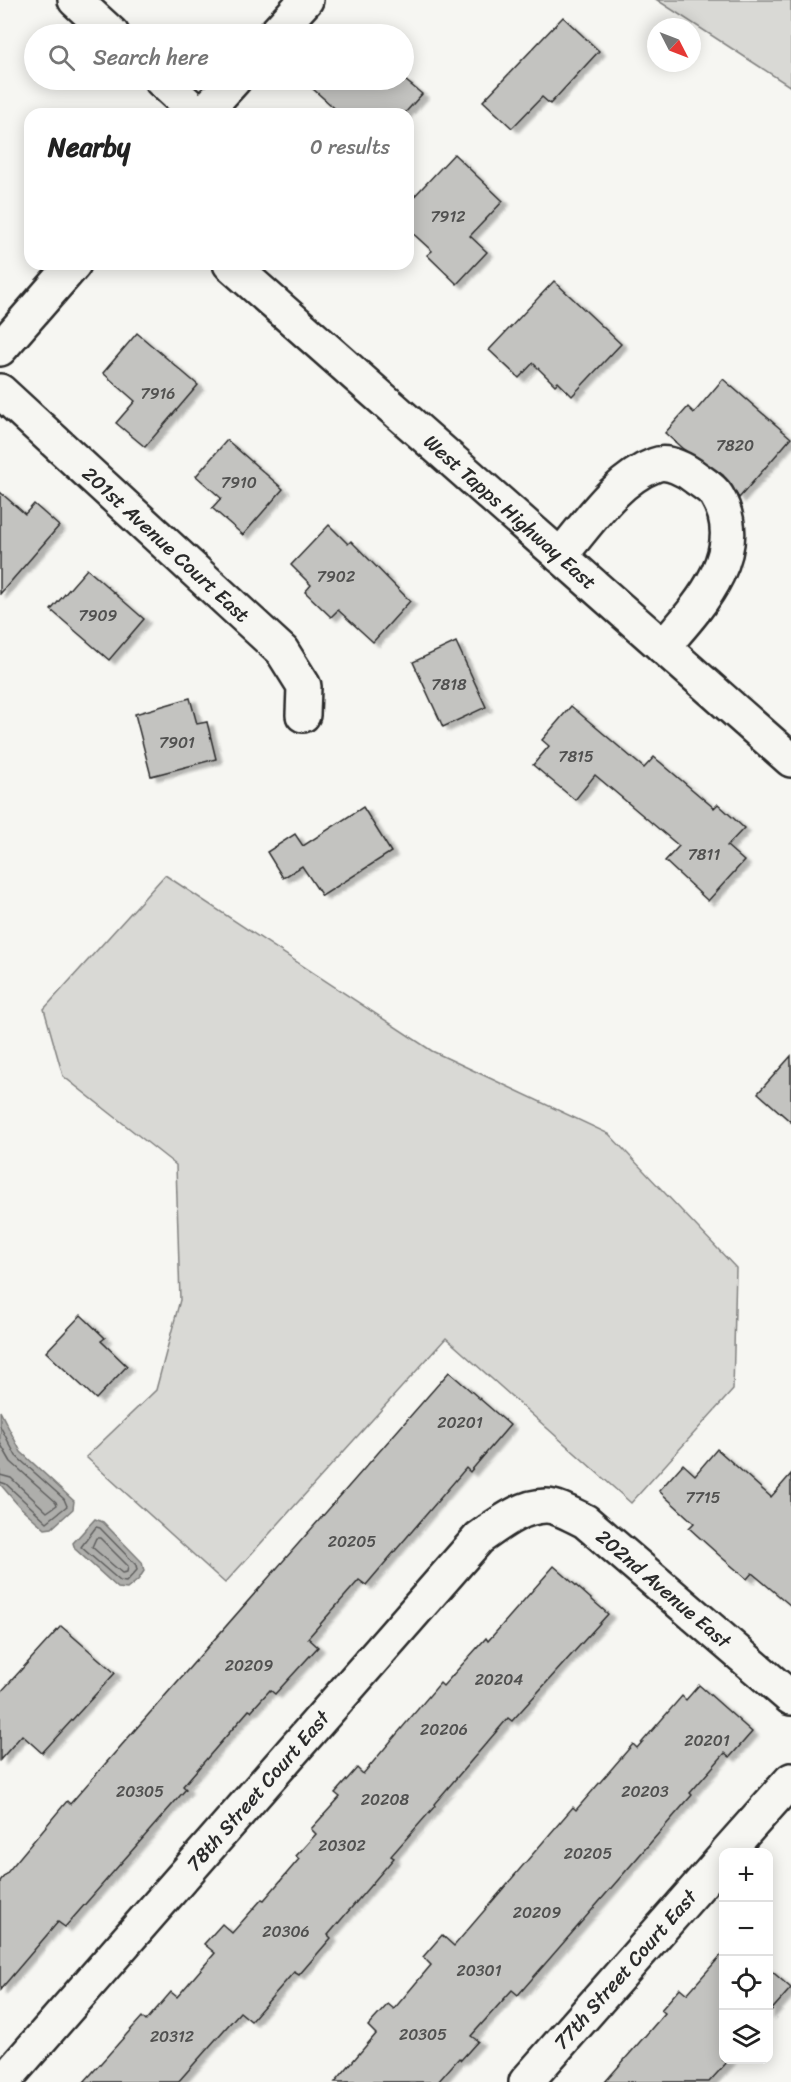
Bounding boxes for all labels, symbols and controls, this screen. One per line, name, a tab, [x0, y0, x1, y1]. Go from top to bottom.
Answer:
north arrow	[647, 18, 701, 72]
search box	[24, 24, 414, 90]
text: Search here	[93, 38, 209, 77]
icon: search	[45, 41, 78, 74]
text: Nearby	[48, 124, 130, 170]
text: 0 results	[310, 130, 390, 165]
house number: 7912	[430, 202, 466, 231]
house number: 7916	[141, 379, 175, 408]
street label: West Tapps Highway East	[415, 425, 605, 599]
house number: 7820	[716, 431, 754, 460]
street label: 201st Avenue Court East	[74, 458, 258, 632]
house number: 7910	[221, 468, 257, 497]
house number: 7902	[317, 562, 355, 591]
house number: 7909	[79, 601, 118, 630]
house number: 7818	[431, 670, 467, 699]
house number: 7901	[159, 728, 195, 757]
house number: 7815	[558, 742, 594, 771]
house number: 7811	[688, 840, 720, 869]
house number: 20201	[437, 1408, 483, 1437]
house number: 7715	[686, 1483, 721, 1512]
street label: 202nd Avenue East	[587, 1520, 740, 1658]
house number: 20205	[328, 1527, 376, 1556]
house number: 20209	[225, 1651, 273, 1680]
house number: 20204	[475, 1665, 523, 1694]
street label: 78th Street Court East	[178, 1702, 339, 1880]
house number: 20206	[420, 1715, 468, 1744]
house number: 20201	[684, 1726, 730, 1755]
house number: 20305	[116, 1777, 164, 1806]
house number: 20203	[621, 1777, 669, 1806]
house number: 20208	[361, 1785, 410, 1814]
house number: 20302	[318, 1831, 366, 1860]
house number: 20205	[564, 1839, 612, 1868]
map controls	[719, 1848, 773, 2064]
button: +	[719, 1848, 773, 1902]
street label: 77th Street Court East	[545, 1881, 707, 2058]
house number: 20209	[513, 1898, 561, 1927]
button: −	[719, 1902, 773, 1956]
house number: 20306	[262, 1917, 310, 1946]
house number: 20301	[456, 1956, 502, 1985]
button: locate	[719, 1956, 773, 2010]
button: layers	[719, 2010, 773, 2064]
house number: 20305	[399, 2020, 447, 2049]
house number: 20312	[150, 2022, 194, 2051]

